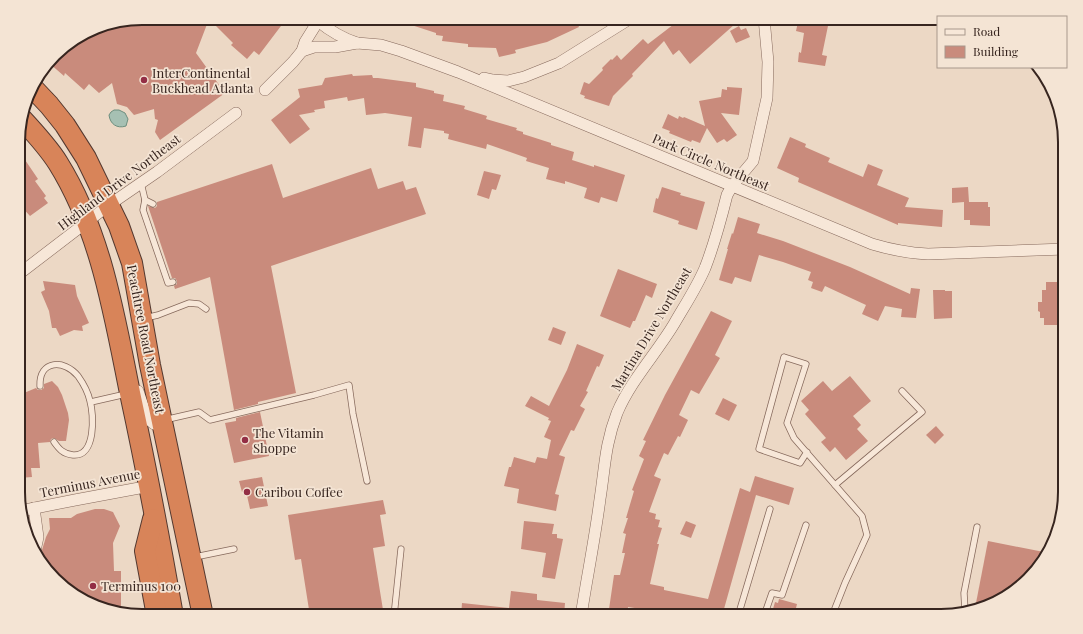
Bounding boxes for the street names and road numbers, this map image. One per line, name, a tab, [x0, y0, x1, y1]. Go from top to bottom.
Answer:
street label: Park Circle Northeast	[650, 129, 773, 194]
street label: Highland Drive Northeast	[54, 130, 184, 233]
street label: Peachtree Road Northeast	[124, 263, 169, 415]
street label: Martina Drive Northeast	[607, 263, 695, 394]
street label: Terminus Avenue	[38, 464, 142, 501]

